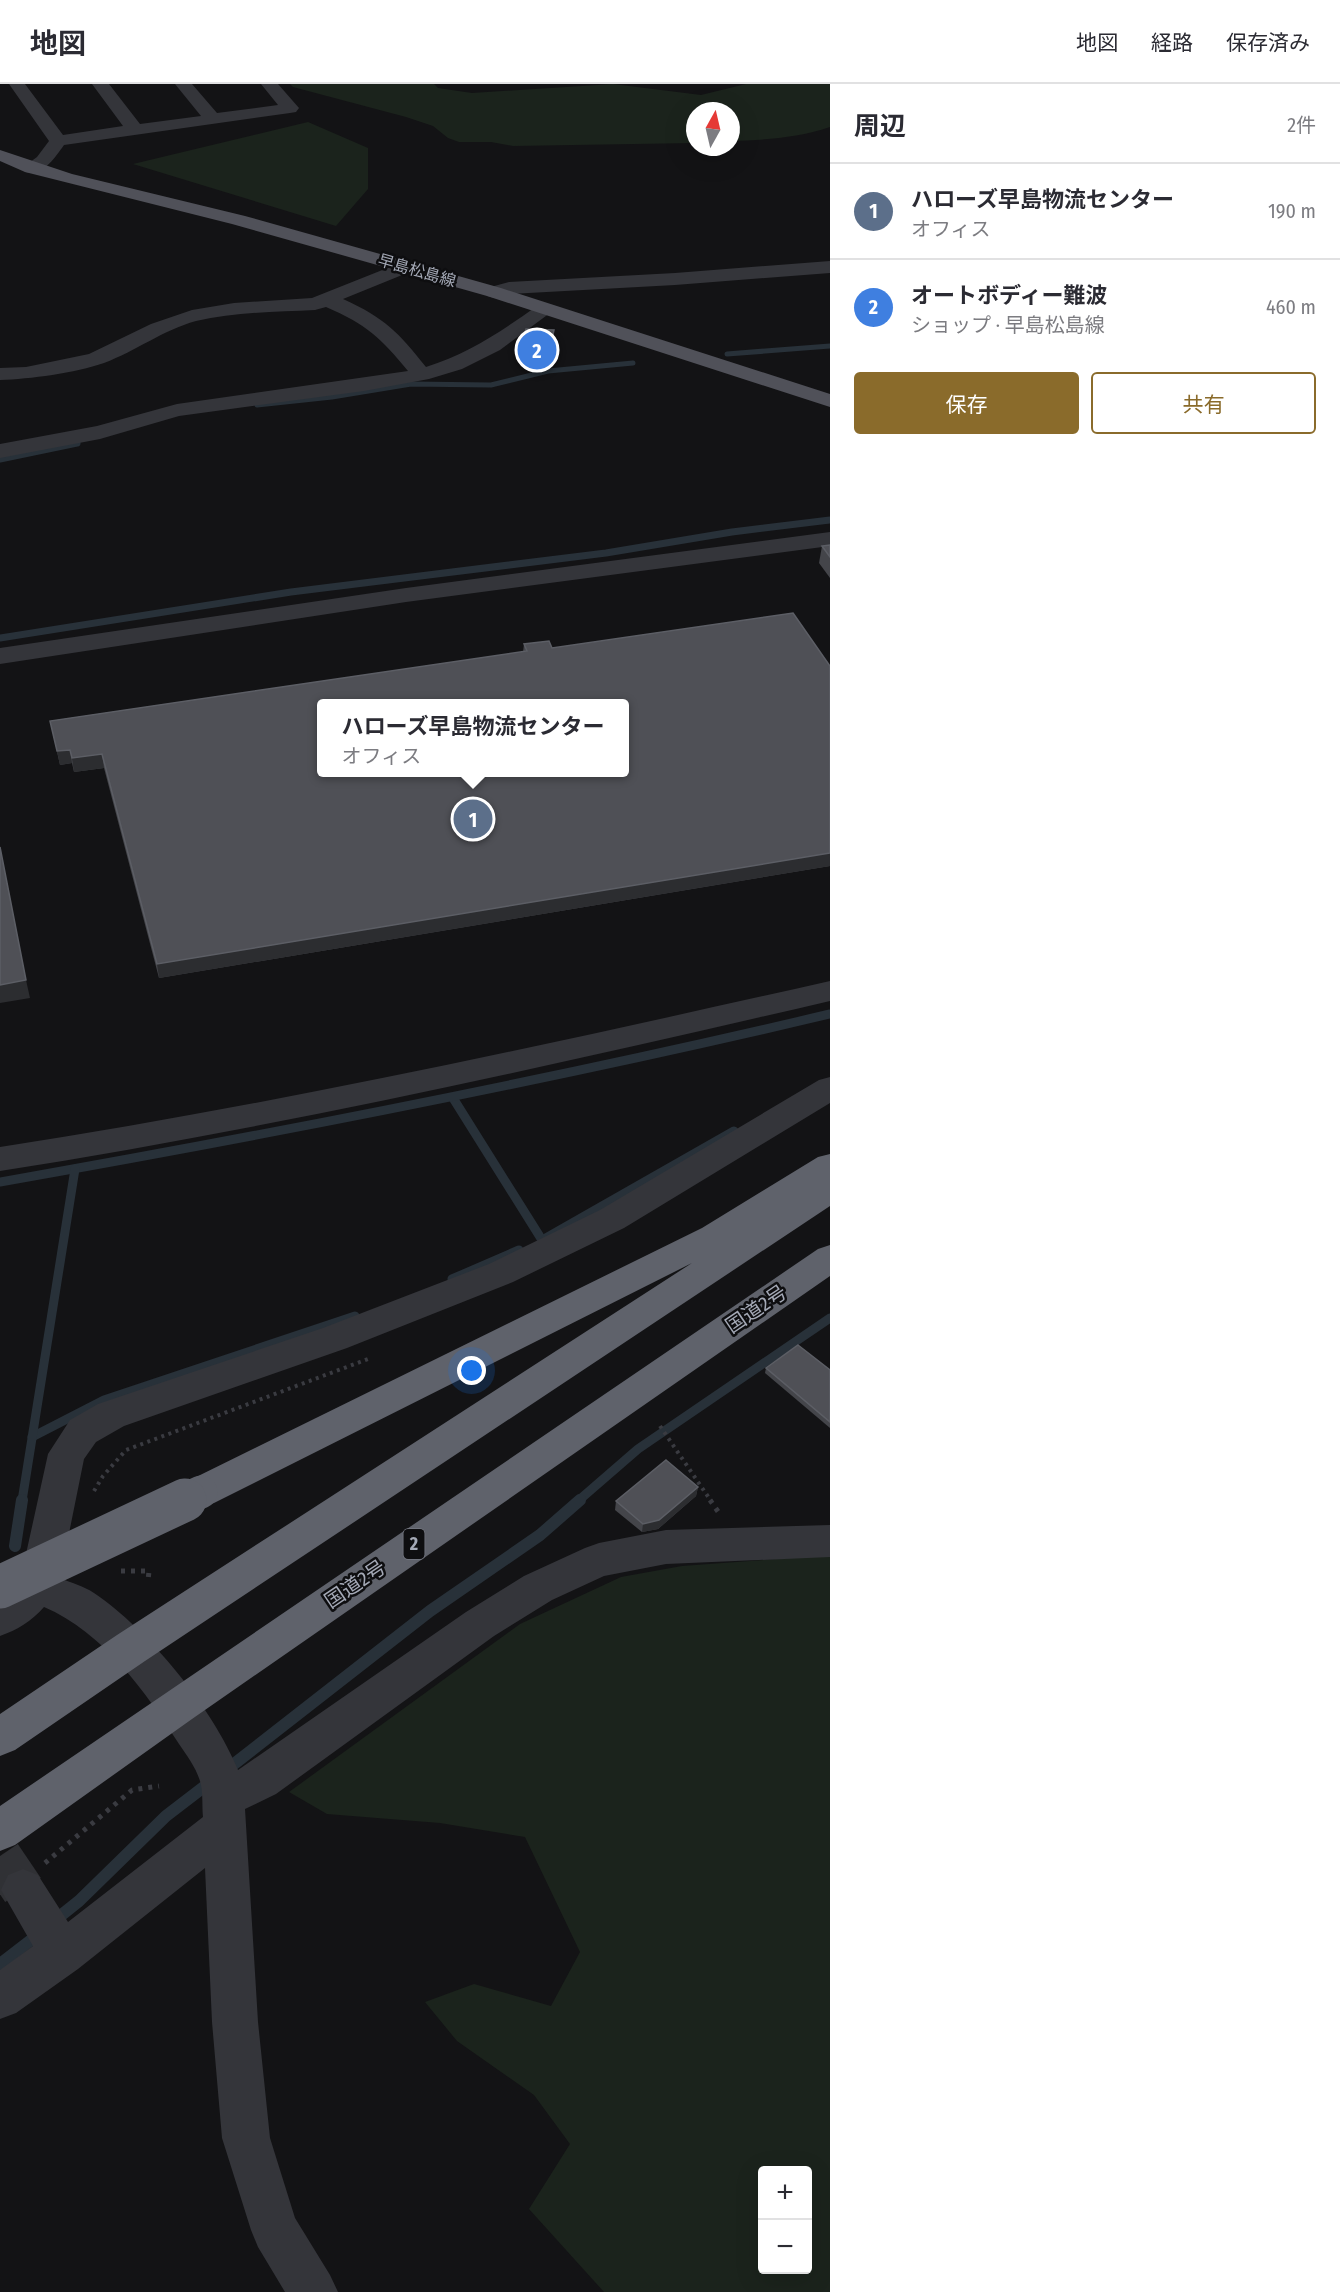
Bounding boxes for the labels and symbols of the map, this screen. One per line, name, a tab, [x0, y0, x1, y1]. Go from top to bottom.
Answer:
north arrow	[686, 102, 740, 156]
street label: 早島松島線	[376, 250, 458, 291]
pin: 2	[518, 328, 556, 372]
pin: 1	[454, 796, 492, 842]
street label: 国道2号	[721, 1280, 791, 1338]
your location	[457, 1356, 486, 1385]
road number: 2	[404, 1529, 424, 1559]
street label: 国道2号	[320, 1555, 390, 1613]

